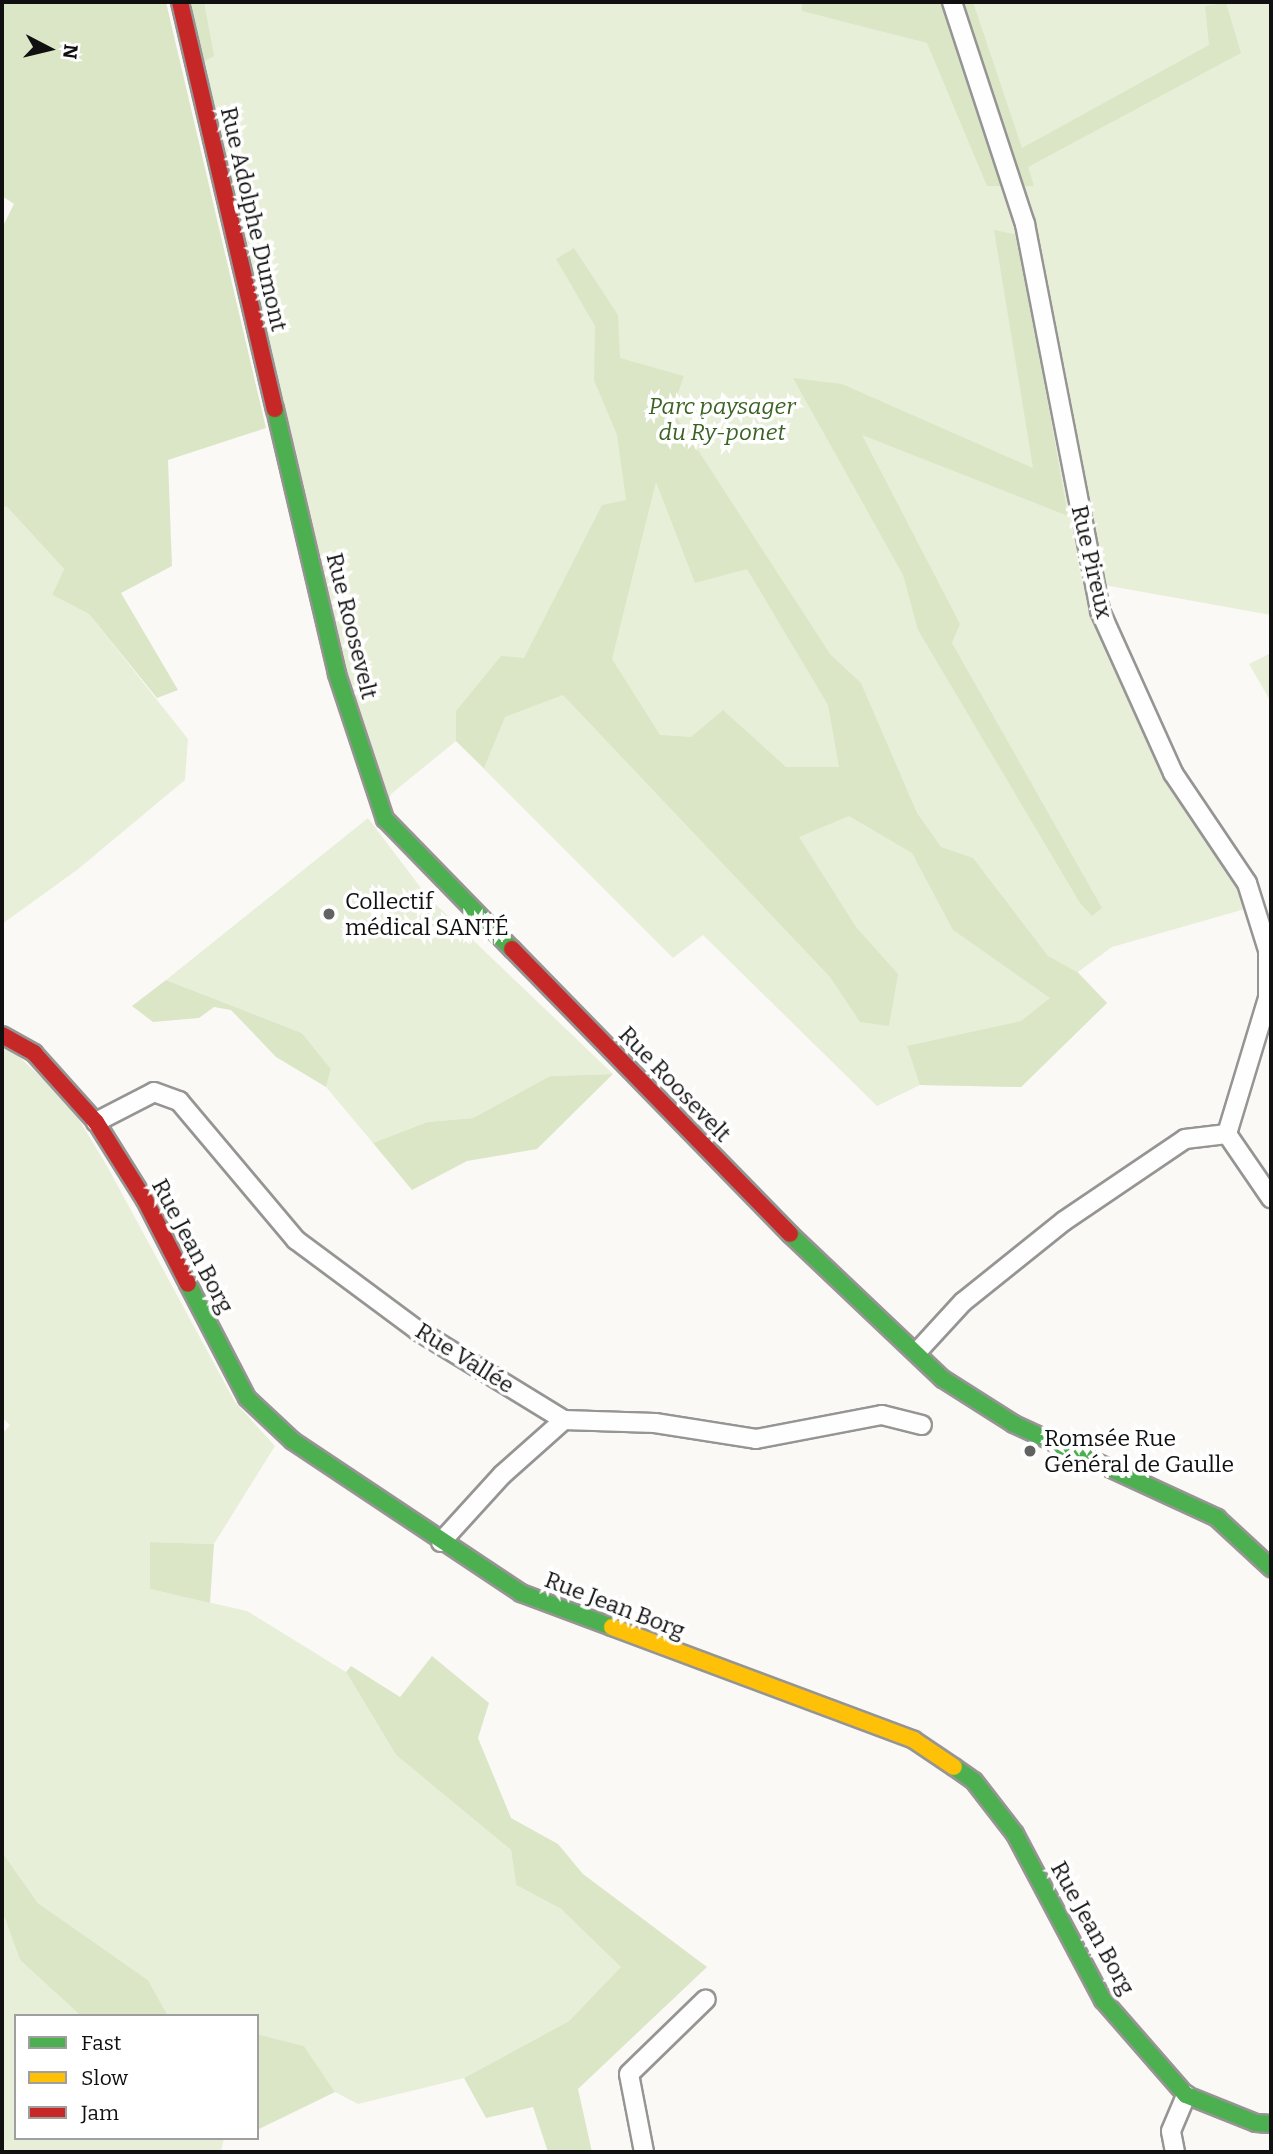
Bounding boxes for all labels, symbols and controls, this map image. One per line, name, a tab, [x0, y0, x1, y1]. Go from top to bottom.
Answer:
north arrow	[14, 14, 84, 84]
text: N	[58, 43, 83, 60]
street label: Rue Adolphe Dumont	[215, 104, 293, 334]
park label: Parc paysager du Ry-ponet	[648, 392, 796, 446]
street label: Rue Pireux	[1066, 503, 1118, 621]
street label: Rue Roosevelt	[321, 550, 383, 702]
place label: Collectif médical SANTÉ	[345, 887, 509, 941]
marker: Collectif médical SANTÉ	[319, 904, 339, 924]
street label: Rue Roosevelt	[613, 1021, 737, 1147]
street label: Rue Jean Borg	[146, 1174, 240, 1318]
street label: Rue Vallée	[411, 1317, 519, 1399]
place label: Romsée Rue Général de Gaulle	[1044, 1424, 1234, 1478]
marker: Romsée Rue Général de Gaulle	[1022, 1443, 1038, 1459]
street label: Rue Jean Borg	[541, 1566, 689, 1644]
street label: Rue Jean Borg	[1045, 1857, 1141, 1999]
legend	[14, 2014, 259, 2140]
text: Fast	[81, 2030, 121, 2056]
text: Slow	[81, 2065, 128, 2091]
text: Jam	[81, 2100, 119, 2126]

